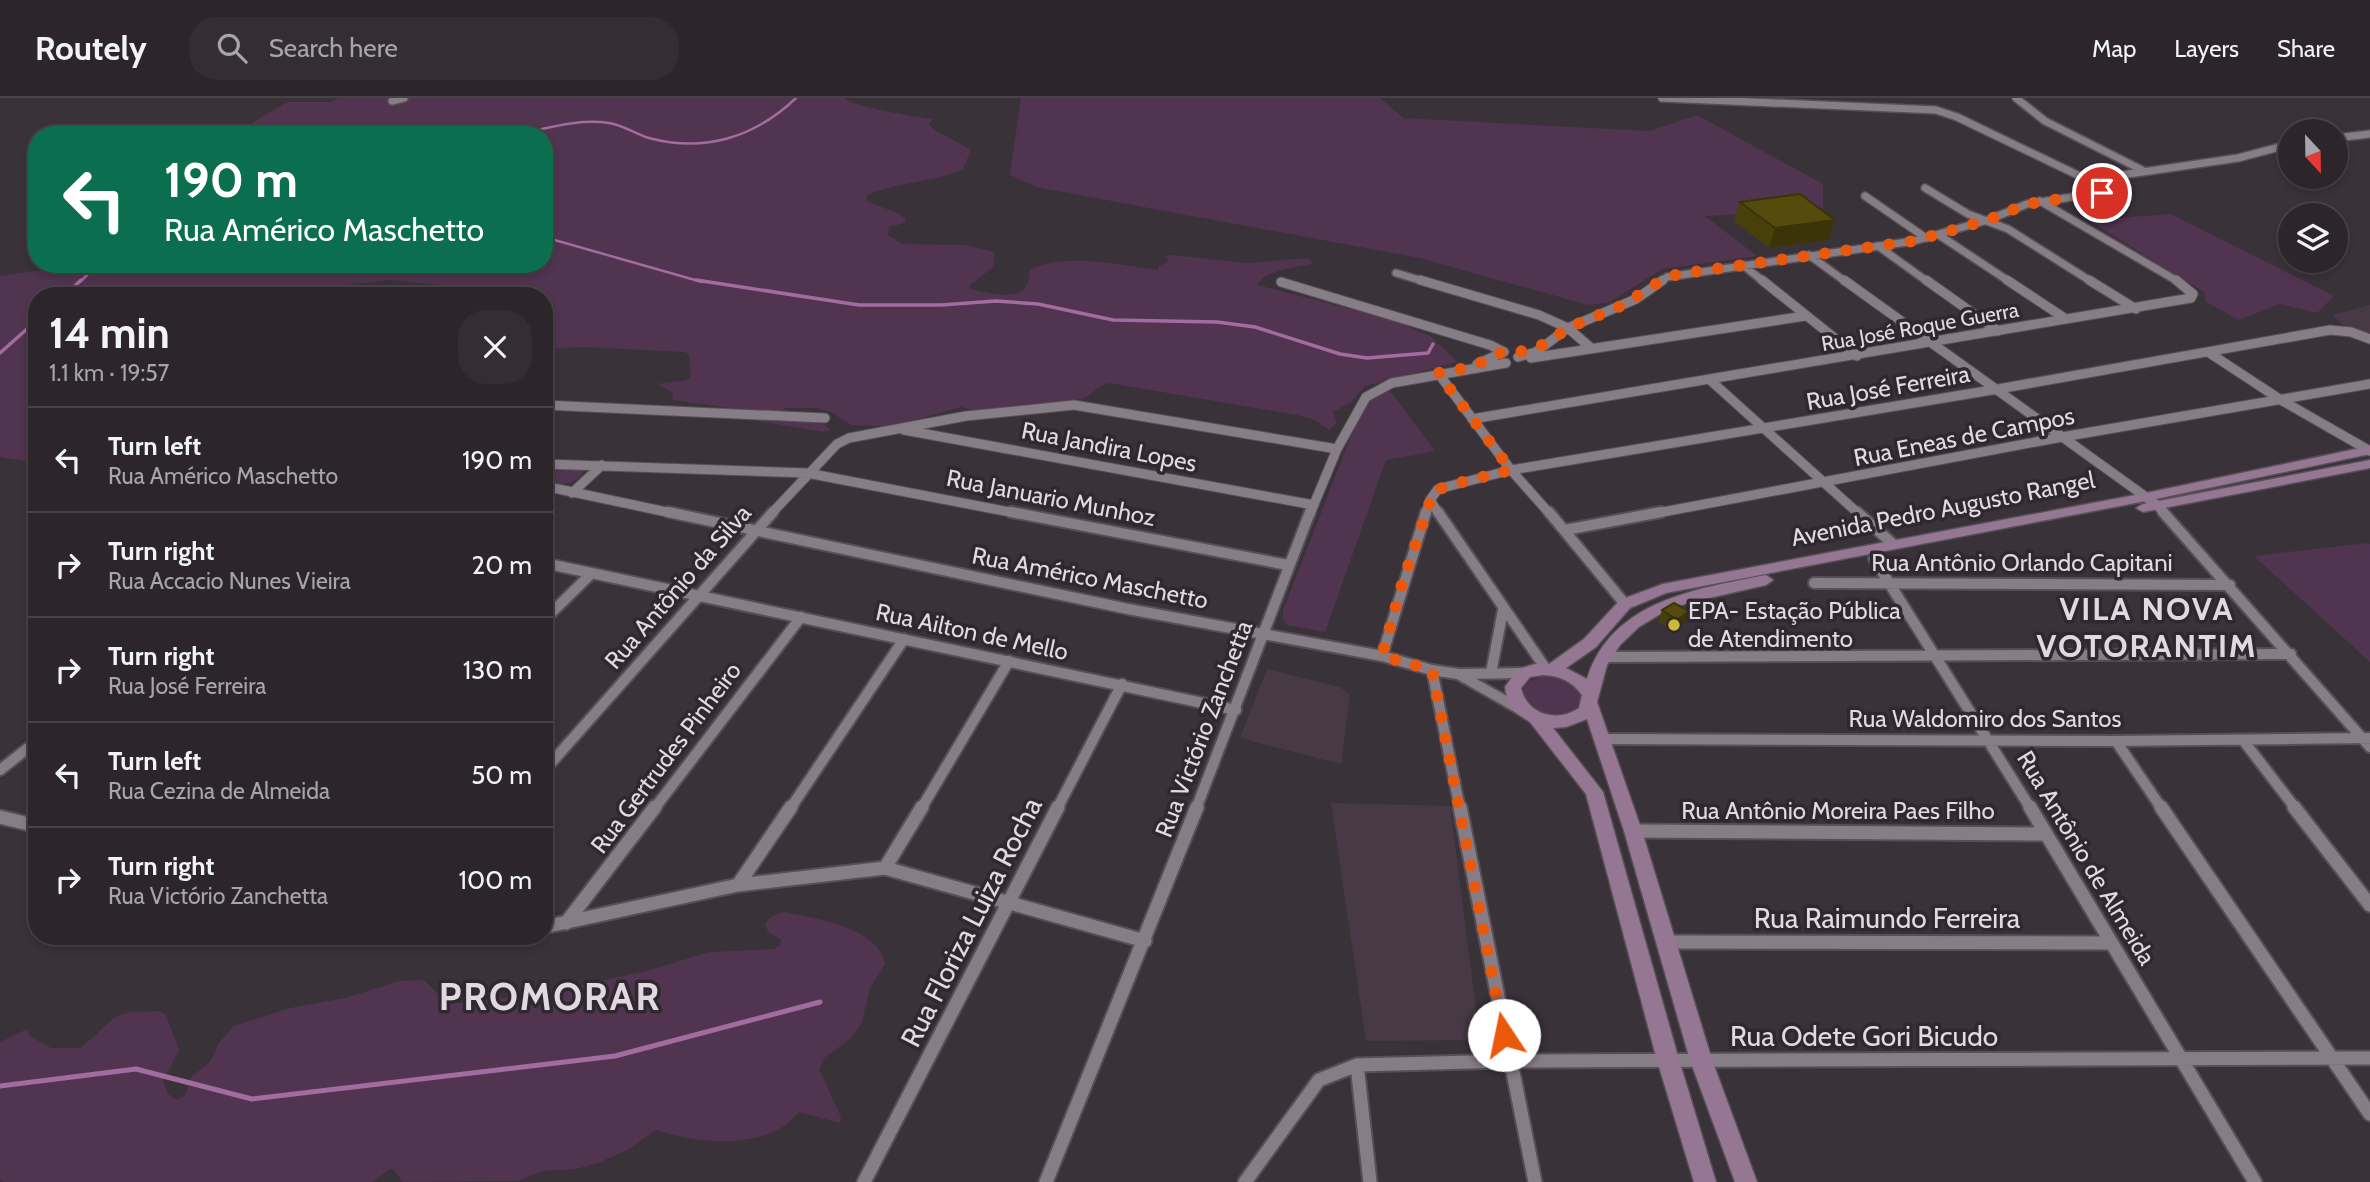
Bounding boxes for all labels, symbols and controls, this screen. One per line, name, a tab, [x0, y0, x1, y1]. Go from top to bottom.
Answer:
search box	[189, 17, 679, 80]
text: Routely	[35, 28, 147, 68]
icon: search	[213, 29, 251, 67]
text: Search here	[269, 32, 398, 64]
text: Map	[2092, 34, 2136, 63]
text: Layers	[2174, 34, 2239, 63]
text: Share	[2277, 34, 2335, 63]
north arrow	[2278, 119, 2348, 189]
map controls	[2278, 119, 2348, 273]
text: 190 m	[164, 150, 298, 209]
icon: left	[49, 154, 140, 245]
pin	[2072, 163, 2132, 223]
icon: arrive	[2083, 174, 2121, 212]
button: layers	[2278, 203, 2348, 273]
text: Rua Américo Maschetto	[164, 210, 484, 249]
street label: Rua José Roque Guerra	[1819, 297, 2021, 356]
text: 14 min	[49, 307, 170, 359]
button: close	[458, 310, 532, 384]
text: 1.1 km · 19:57	[49, 359, 169, 387]
street label: Rua José Ferreira	[1804, 359, 1972, 416]
street label: Rua Eneas de Campos	[1851, 401, 2077, 472]
street label: Rua Jandira Lopes	[1019, 415, 1199, 478]
text: Turn left	[108, 430, 201, 462]
icon: left	[49, 441, 87, 479]
text: 190 m	[462, 444, 532, 476]
text: Rua Américo Maschetto	[108, 462, 338, 490]
street label: Rua Januario Munhoz	[944, 463, 1158, 532]
street label: Avenida Pedro Augusto Rangel	[1789, 465, 2098, 552]
street label: Rua Antônio da Silva	[598, 498, 757, 675]
text: Turn right	[108, 535, 214, 567]
street label: Rua Américo Maschetto	[969, 540, 1211, 615]
icon: right	[49, 546, 87, 584]
street label: Rua Antônio Orlando Capitani	[1871, 548, 2173, 577]
text: 20 m	[472, 549, 532, 581]
text: Rua Accacio Nunes Vieira	[108, 567, 351, 595]
district label: VILA NOVA VOTORANTIM	[2037, 589, 2257, 665]
place label: EPA- Estação Pública de Atendimento	[1688, 596, 1901, 653]
street label: Rua Ailton de Mello	[873, 597, 1071, 666]
street label: Rua Victório Zanchetta	[1149, 616, 1258, 841]
marker: EPA- Estação Pública de Atendimento	[1666, 617, 1682, 633]
text: Turn right	[108, 640, 214, 672]
icon: right	[49, 651, 87, 689]
text: 130 m	[463, 654, 532, 686]
street label: Rua Gertrudes Pinheiro	[584, 656, 747, 859]
text: Rua José Ferreira	[108, 672, 266, 700]
street label: Rua Waldomiro dos Santos	[1849, 704, 2121, 733]
text: Turn left	[108, 745, 201, 777]
street label: Rua Antônio de Almeida	[2011, 745, 2162, 970]
icon: left	[49, 756, 87, 794]
text: 50 m	[471, 759, 532, 791]
text: Rua Cezina de Almeida	[108, 777, 330, 805]
street label: Rua Floriza Luiza Rocha	[893, 791, 1049, 1053]
street label: Rua Antônio Moreira Paes Filho	[1681, 796, 1995, 825]
text: Turn right	[108, 850, 214, 882]
icon: right	[49, 861, 87, 899]
text: 100 m	[459, 864, 532, 896]
text: Rua Victório Zanchetta	[108, 882, 328, 910]
street label: Rua Raimundo Ferreira	[1754, 901, 2021, 935]
district label: PROMORAR	[439, 973, 661, 1020]
position arrow	[1467, 998, 1541, 1072]
street label: Rua Odete Gori Bicudo	[1730, 1019, 1998, 1053]

